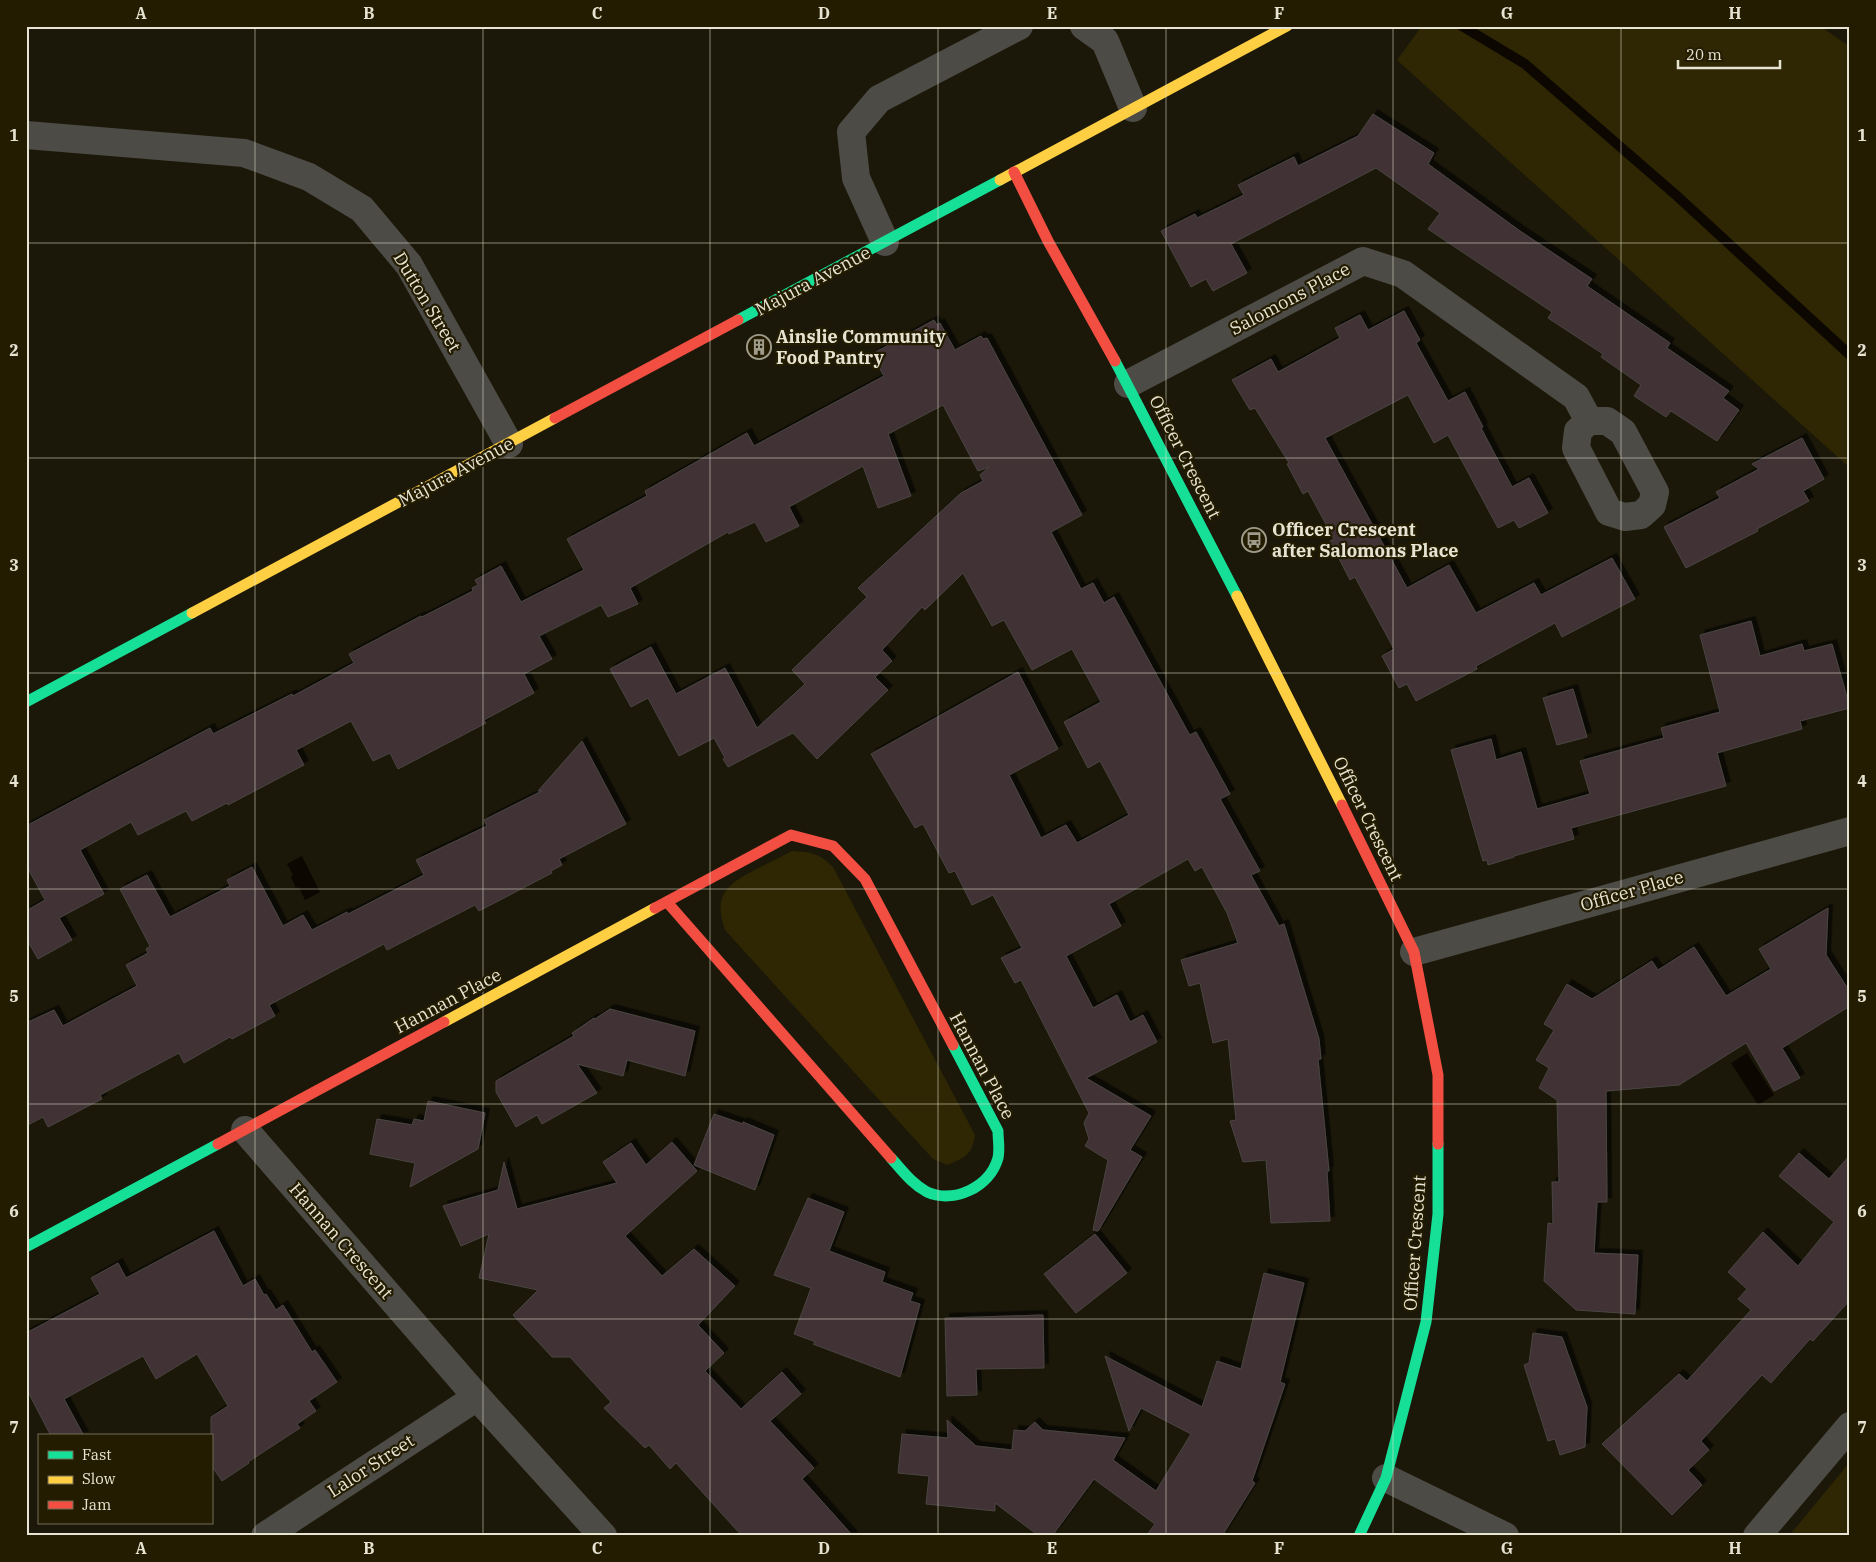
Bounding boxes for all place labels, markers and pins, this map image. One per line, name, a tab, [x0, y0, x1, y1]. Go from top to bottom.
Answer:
place label: Ainslie Community Food Pantry	[776, 325, 947, 369]
building icon: Ainslie Community Food Pantry	[746, 334, 772, 360]
place label: Officer Crescent after Salomons Place	[1272, 518, 1458, 562]
bus stop icon: Officer Crescent after Salomons Place	[1241, 527, 1267, 553]

